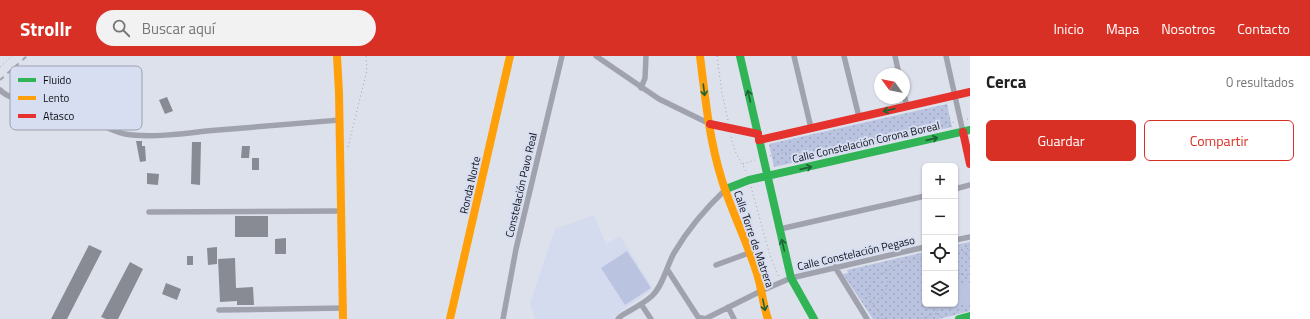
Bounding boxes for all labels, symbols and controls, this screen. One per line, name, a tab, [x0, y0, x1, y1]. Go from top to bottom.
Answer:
search box	[96, 10, 376, 46]
text: Strollr	[20, 14, 72, 43]
icon: search	[110, 17, 132, 39]
text: Buscar aquí	[142, 17, 215, 40]
text: Inicio	[1053, 18, 1084, 39]
text: Mapa	[1106, 18, 1139, 39]
text: Nosotros	[1161, 18, 1215, 39]
text: Contacto	[1237, 18, 1290, 39]
legend	[10, 66, 142, 130]
north arrow	[874, 68, 910, 104]
text: Cerca	[986, 69, 1026, 95]
text: Fluido	[43, 72, 71, 88]
text: 0 resultados	[1226, 72, 1294, 92]
one-way arrow	[700, 83, 708, 96]
text: Lento	[43, 90, 70, 106]
one-way arrow	[745, 90, 753, 103]
one-way arrow	[883, 107, 896, 115]
text: Atasco	[43, 108, 75, 124]
street label: Calle Constelación Corona Boreal	[791, 117, 941, 167]
button: Guardar	[986, 120, 1136, 161]
button: Compartir	[1144, 120, 1294, 161]
street label: Constelación Pavo Real	[501, 131, 541, 239]
one-way arrow	[926, 134, 939, 142]
street label: Ronda Norte	[456, 154, 484, 215]
one-way arrow	[799, 163, 812, 171]
map controls	[922, 163, 958, 307]
button: +	[922, 163, 958, 199]
street label: Calle Torre de Matrera	[730, 188, 778, 290]
button: −	[922, 199, 958, 235]
street label: Calle Constelación Pegaso	[796, 232, 917, 274]
button: locate	[922, 235, 958, 271]
one-way arrow	[779, 239, 787, 252]
button: layers	[922, 271, 958, 307]
one-way arrow	[760, 299, 768, 312]

